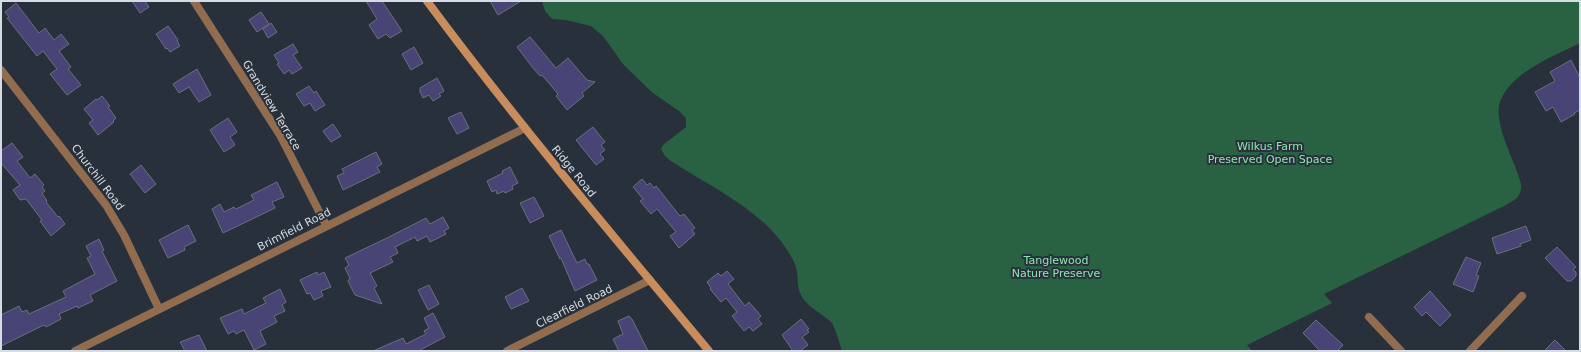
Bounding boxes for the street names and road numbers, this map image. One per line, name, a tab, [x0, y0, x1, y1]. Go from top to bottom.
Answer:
street label: Grandview Terrace	[240, 58, 304, 153]
street label: Churchill Road	[69, 142, 127, 213]
street label: Ridge Road	[549, 143, 598, 200]
street label: Brimfield Road	[255, 205, 333, 254]
street label: Clearfield Road	[534, 282, 615, 331]

